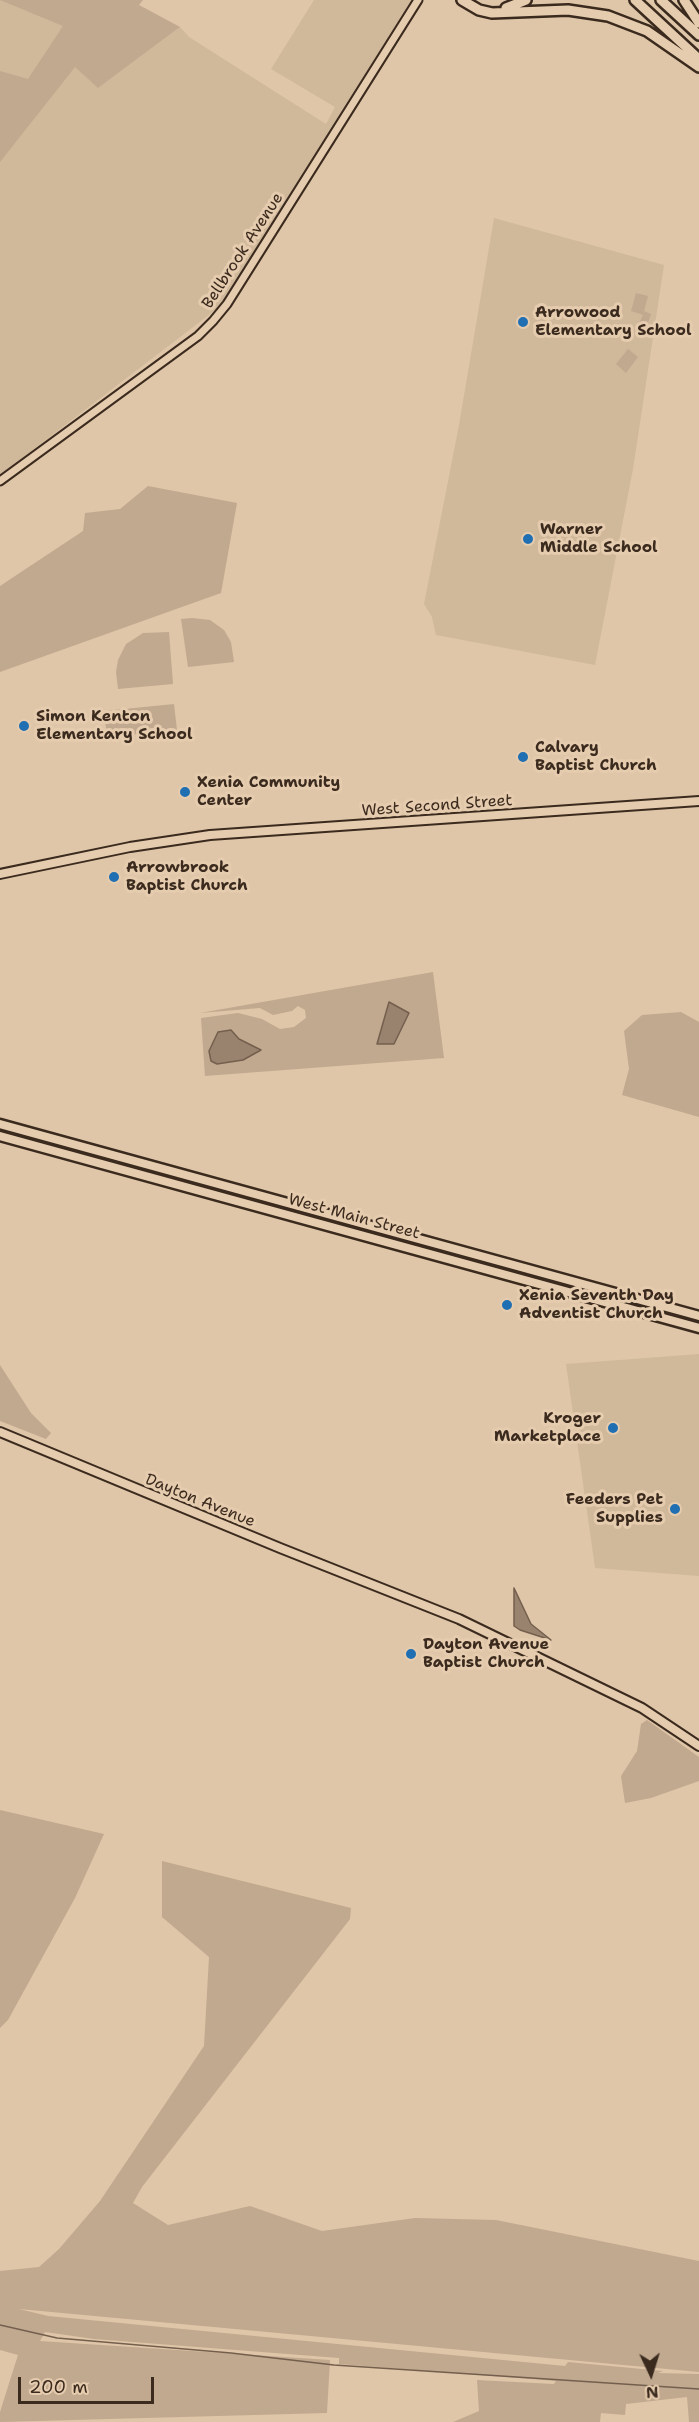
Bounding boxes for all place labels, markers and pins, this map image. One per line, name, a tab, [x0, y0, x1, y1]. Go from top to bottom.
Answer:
place label: Arrowood Elementary School	[535, 303, 691, 341]
marker: Arrowood Elementary School	[516, 315, 530, 329]
place label: Warner Middle School	[540, 520, 658, 558]
marker: Warner Middle School	[521, 532, 535, 546]
place label: Simon Kenton Elementary School	[36, 707, 192, 745]
marker: Simon Kenton Elementary School	[17, 719, 31, 733]
place label: Calvary Baptist Church	[535, 738, 657, 776]
marker: Calvary Baptist Church	[516, 750, 530, 764]
place label: Xenia Community Center	[197, 773, 340, 811]
marker: Xenia Community Center	[178, 785, 192, 799]
place label: Arrowbrook Baptist Church	[126, 858, 248, 896]
marker: Arrowbrook Baptist Church	[107, 870, 121, 884]
place label: Xenia Seventh Day Adventist Church	[519, 1286, 674, 1324]
marker: Xenia Seventh Day Adventist Church	[500, 1298, 514, 1312]
place label: Kroger Marketplace	[494, 1409, 601, 1447]
marker: Kroger Marketplace	[606, 1421, 620, 1435]
place label: Feeders Pet Supplies	[566, 1490, 663, 1528]
marker: Feeders Pet Supplies	[668, 1502, 682, 1516]
place label: Dayton Avenue Baptist Church	[423, 1635, 549, 1673]
marker: Dayton Avenue Baptist Church	[404, 1647, 418, 1661]

